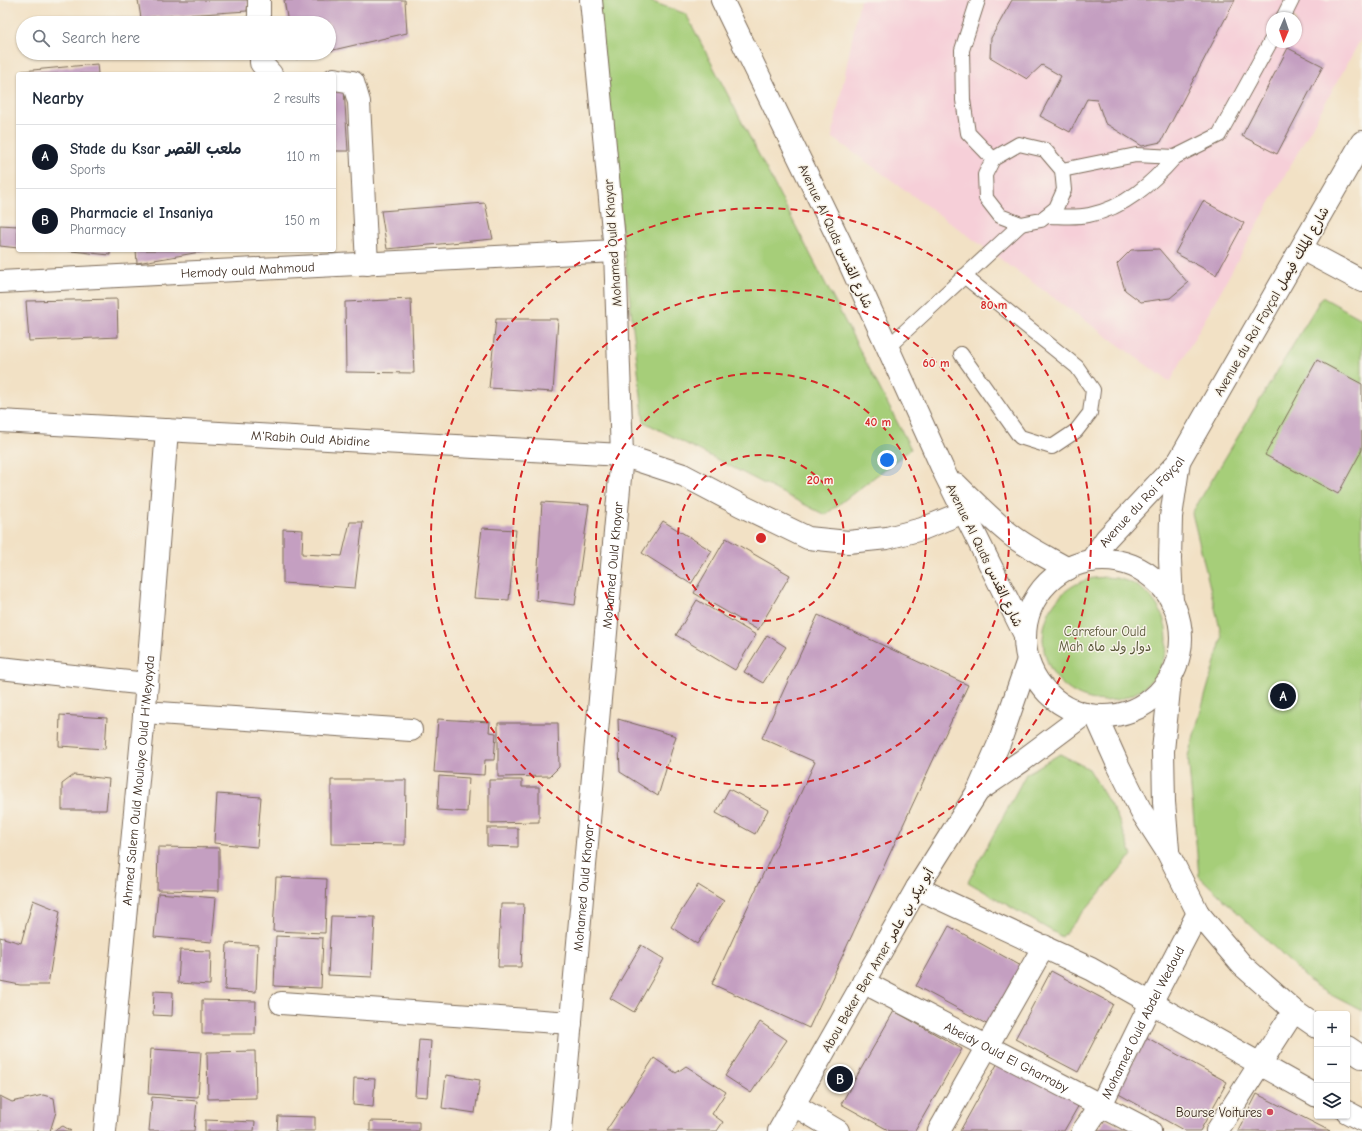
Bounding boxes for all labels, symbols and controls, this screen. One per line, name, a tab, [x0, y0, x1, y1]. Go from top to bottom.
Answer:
north arrow	[1266, 12, 1302, 48]
search box	[16, 16, 336, 60]
icon: search	[30, 27, 52, 49]
text: Search here	[62, 29, 140, 47]
text: Nearby	[32, 89, 83, 108]
text: 2 results	[273, 91, 320, 106]
text: Stade du Ksar ملعب القصر	[70, 140, 241, 158]
text: A	[41, 149, 49, 164]
text: 110 m	[287, 149, 320, 164]
text: Sports	[70, 162, 105, 177]
street label: Avenue Al Quds شارع القدس	[794, 162, 876, 312]
street label: Mohamed Ould Khayar	[601, 178, 624, 307]
text: Pharmacie el Insaniya	[70, 204, 213, 222]
street label: Avenue du Roi Fayçal شارع الملك فيصل	[1211, 204, 1334, 399]
text: B	[41, 213, 49, 228]
text: 150 m	[285, 213, 320, 228]
text: Pharmacy	[70, 222, 126, 237]
street label: Hemody ould Mahmoud	[180, 259, 315, 281]
text: 80 m	[981, 298, 1007, 312]
text: 60 m	[923, 356, 949, 370]
text: 40 m	[865, 415, 891, 429]
street label: M'Rabih Ould Abidine	[251, 428, 371, 449]
your location	[877, 450, 897, 470]
street label: Avenue du Roi Fayçal	[1096, 454, 1188, 550]
text: 20 m	[807, 473, 833, 487]
street label: Avenue Al Quds شارع القدس	[941, 481, 1026, 630]
street label: Mohamed Ould Khayar	[599, 500, 626, 630]
centre of rings	[754, 531, 768, 545]
park label: Carrefour Ould Mah دوار ولد ماه	[1059, 624, 1151, 655]
street label: Ahmed Salem Ould Moulaye Ould H'Meyayda	[119, 655, 157, 906]
pin: A	[1270, 681, 1296, 711]
street label: Mohamed Ould Khayar	[570, 823, 597, 952]
street label: Abou Beker Ben Amer أبو بيكر بن عامر	[818, 865, 938, 1055]
street label: Mohamed Ould Abdel Wedoud	[1098, 944, 1187, 1101]
map controls	[1314, 1011, 1350, 1119]
button: +	[1314, 1011, 1350, 1047]
street label: Abeidy Ould El Gharraby	[942, 1019, 1071, 1096]
button: −	[1314, 1047, 1350, 1083]
pin: B	[827, 1064, 853, 1094]
button: layers	[1314, 1083, 1350, 1119]
place label: Bourse Voitures	[1176, 1105, 1262, 1120]
marker: Bourse Voitures	[1265, 1107, 1275, 1117]

